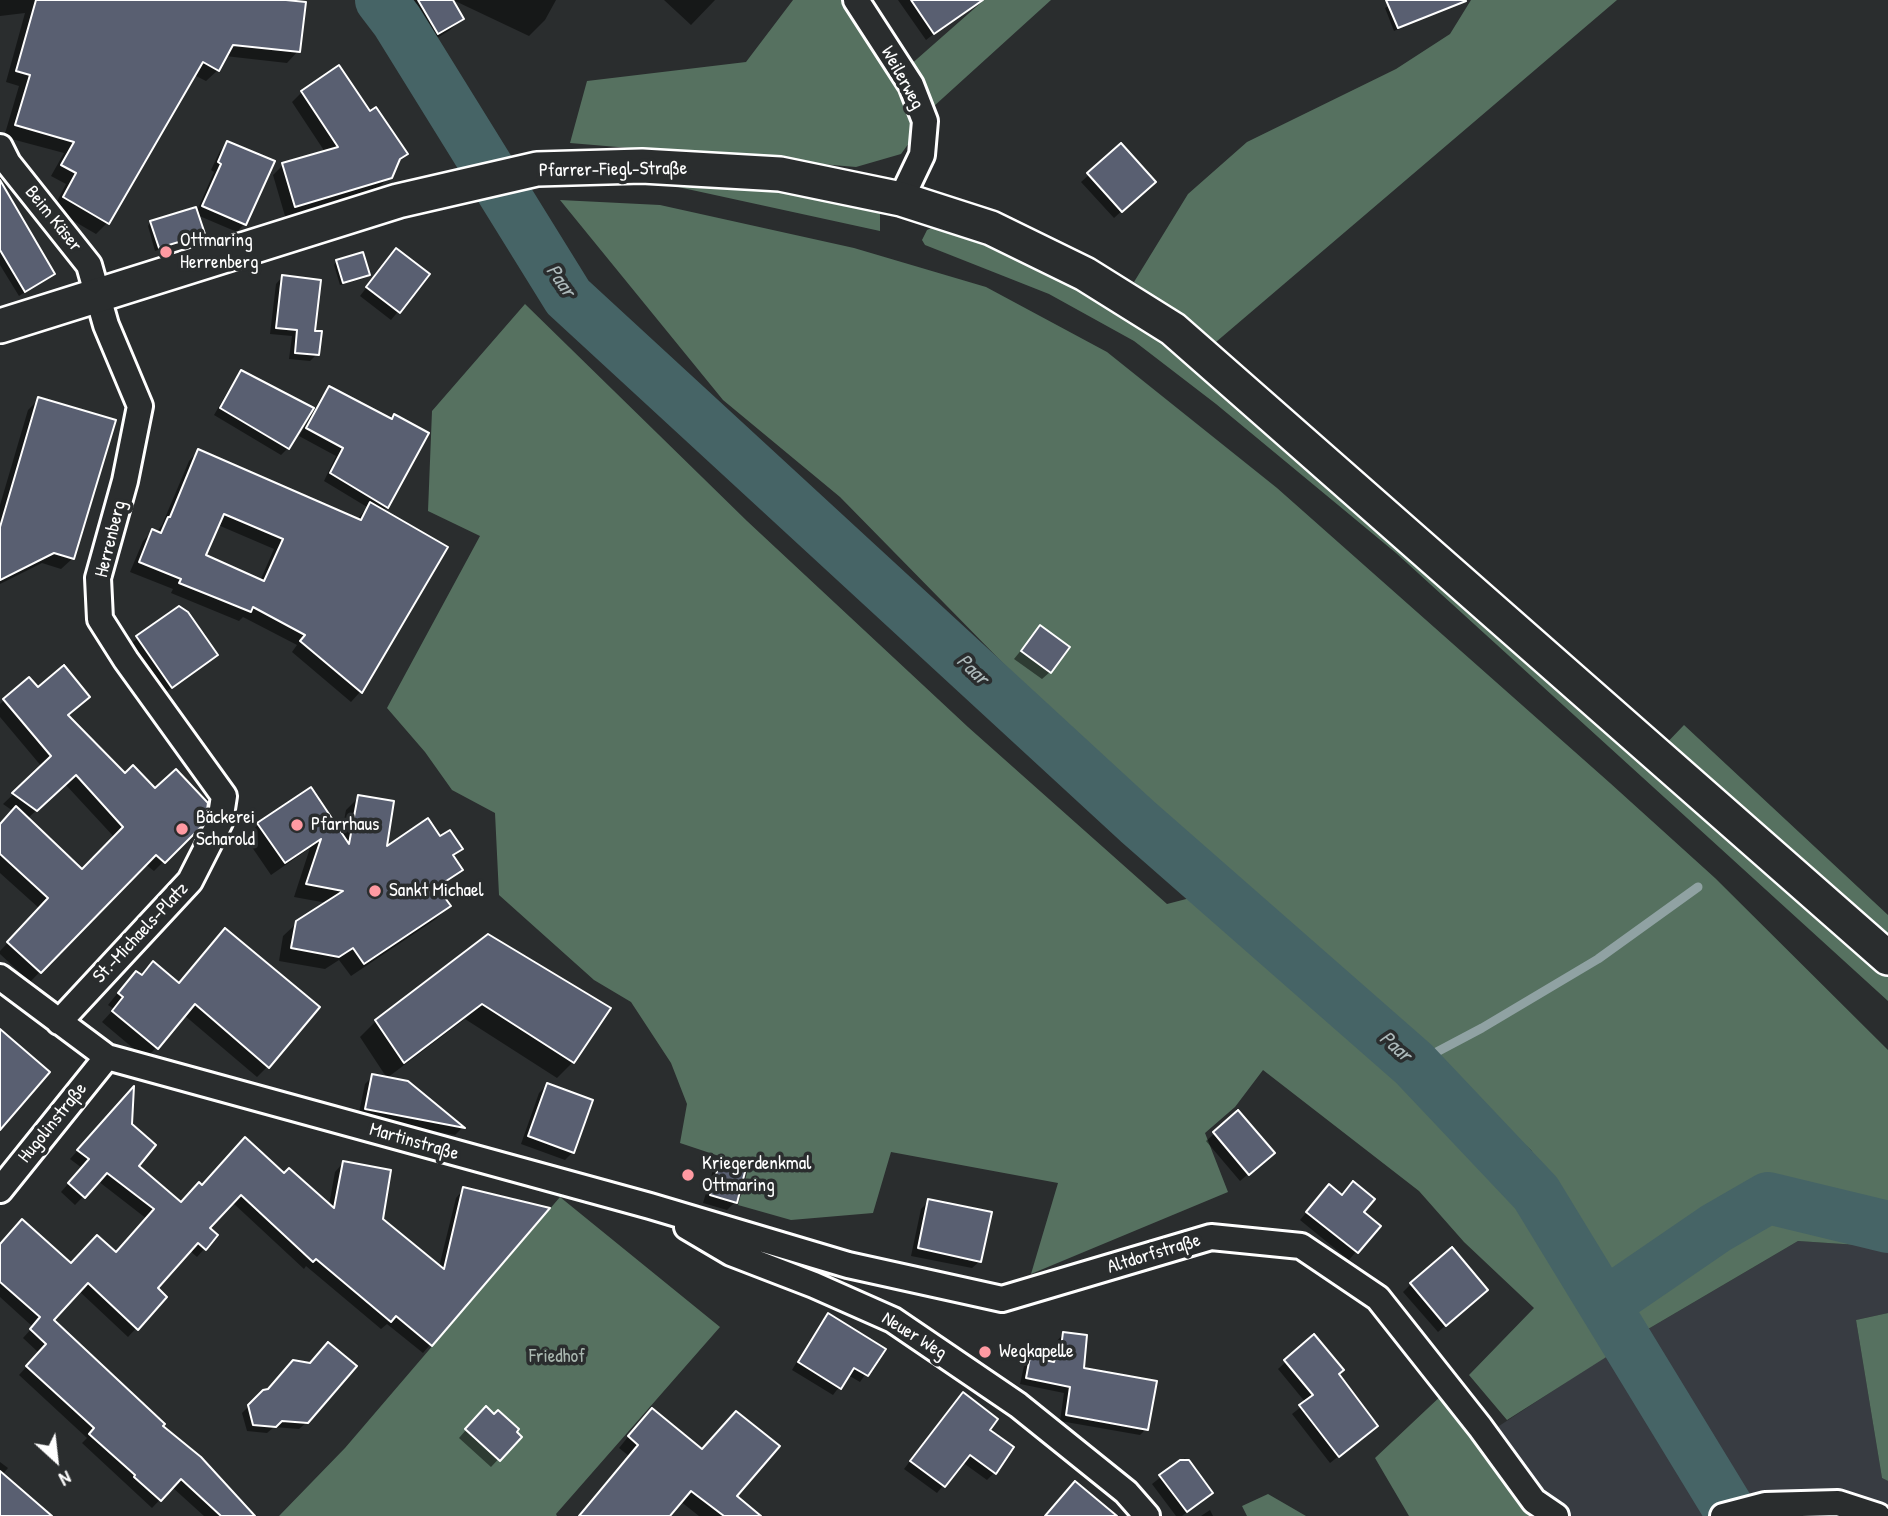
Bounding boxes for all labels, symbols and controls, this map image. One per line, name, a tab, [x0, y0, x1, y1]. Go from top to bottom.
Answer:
street label: Weilerweg	[875, 43, 929, 113]
street label: Pfarrer-Fiegl-Straße	[539, 157, 687, 183]
street label: Beim Käser	[19, 181, 87, 257]
place label: Ottmaring Herrenberg	[180, 230, 258, 274]
marker: Ottmaring Herrenberg	[158, 244, 174, 260]
water label: Paar	[540, 260, 580, 302]
street label: Herrenberg	[90, 498, 132, 580]
water label: Paar	[951, 649, 993, 691]
place label: Bäckerei Scharold	[196, 807, 255, 851]
place label: Pfarrhaus	[311, 814, 379, 836]
marker: Pfarrhaus	[289, 817, 305, 833]
marker: Bäckerei Scharold	[174, 821, 190, 837]
street label: St.-Michaels-Platz	[89, 878, 193, 988]
place label: Sankt Michael	[389, 880, 484, 902]
marker: Sankt Michael	[367, 883, 383, 899]
water label: Paar	[1374, 1026, 1416, 1068]
street label: Hugolinstraße	[14, 1078, 92, 1168]
street label: Martinstraße	[367, 1118, 461, 1166]
place label: Kriegerdenkmal Ottmaring	[702, 1153, 811, 1197]
marker: Kriegerdenkmal Ottmaring	[680, 1167, 696, 1183]
street label: Altdorfstraße	[1105, 1229, 1203, 1279]
street label: Neuer Weg	[877, 1307, 951, 1365]
place label: Wegkapelle	[999, 1341, 1073, 1363]
marker: Wegkapelle	[977, 1344, 993, 1360]
park label: Friedhof	[529, 1346, 585, 1368]
north arrow	[21, 1425, 91, 1495]
text: N	[55, 1465, 76, 1493]

